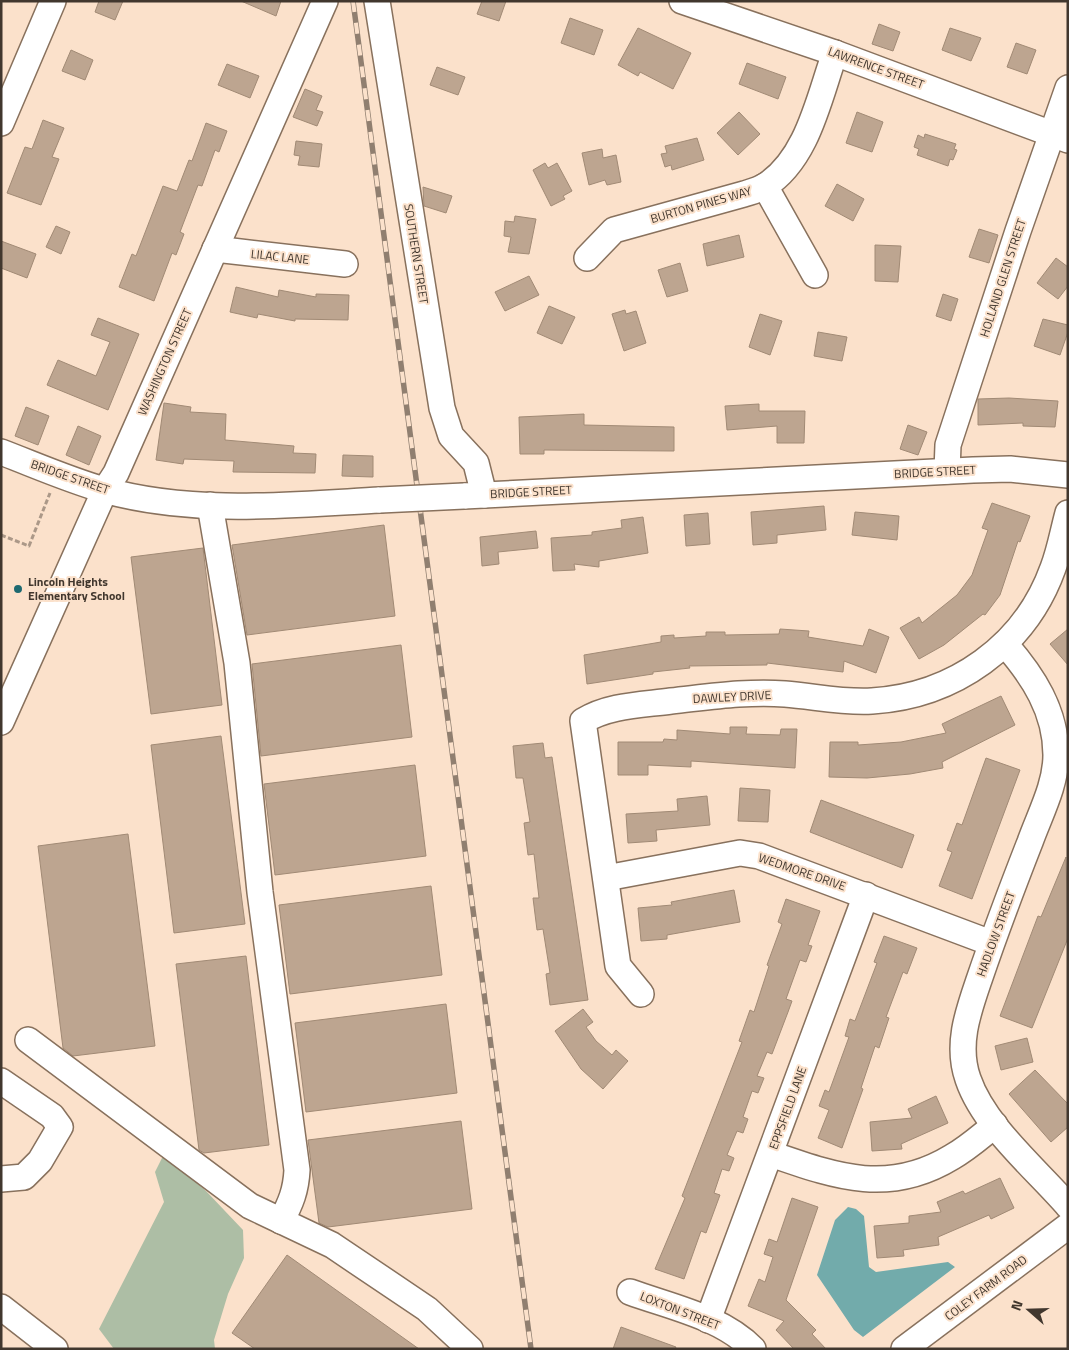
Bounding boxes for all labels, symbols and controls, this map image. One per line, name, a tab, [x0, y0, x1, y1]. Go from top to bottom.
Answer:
street label: LAWRENCE STREET	[825, 41, 928, 94]
street label: BURTON PINES WAY	[648, 181, 754, 228]
street label: SOUTHERN STREET	[399, 202, 434, 306]
street label: HOLLAND GLEN STREET	[974, 216, 1031, 340]
street label: LILAC LANE	[250, 244, 310, 269]
street label: WASHINGTON STREET	[132, 305, 197, 418]
street label: BRIDGE STREET	[28, 454, 113, 499]
street label: BRIDGE STREET	[894, 460, 977, 483]
street label: BRIDGE STREET	[490, 480, 573, 503]
place label: Lincoln Heights Elementary School	[28, 572, 125, 605]
marker: Lincoln Heights Elementary School	[12, 583, 24, 595]
street label: DAWLEY DRIVE	[692, 685, 772, 708]
street label: WEDMORE DRIVE	[756, 848, 849, 896]
street label: HADLOW STREET	[971, 888, 1020, 979]
street label: EPPSFIELD LANE	[764, 1063, 811, 1152]
street label: COLEY FARM ROAD	[940, 1250, 1031, 1325]
north arrow	[1004, 1285, 1054, 1335]
street label: LOXTON STREET	[637, 1287, 724, 1335]
text: N	[1005, 1297, 1028, 1314]

